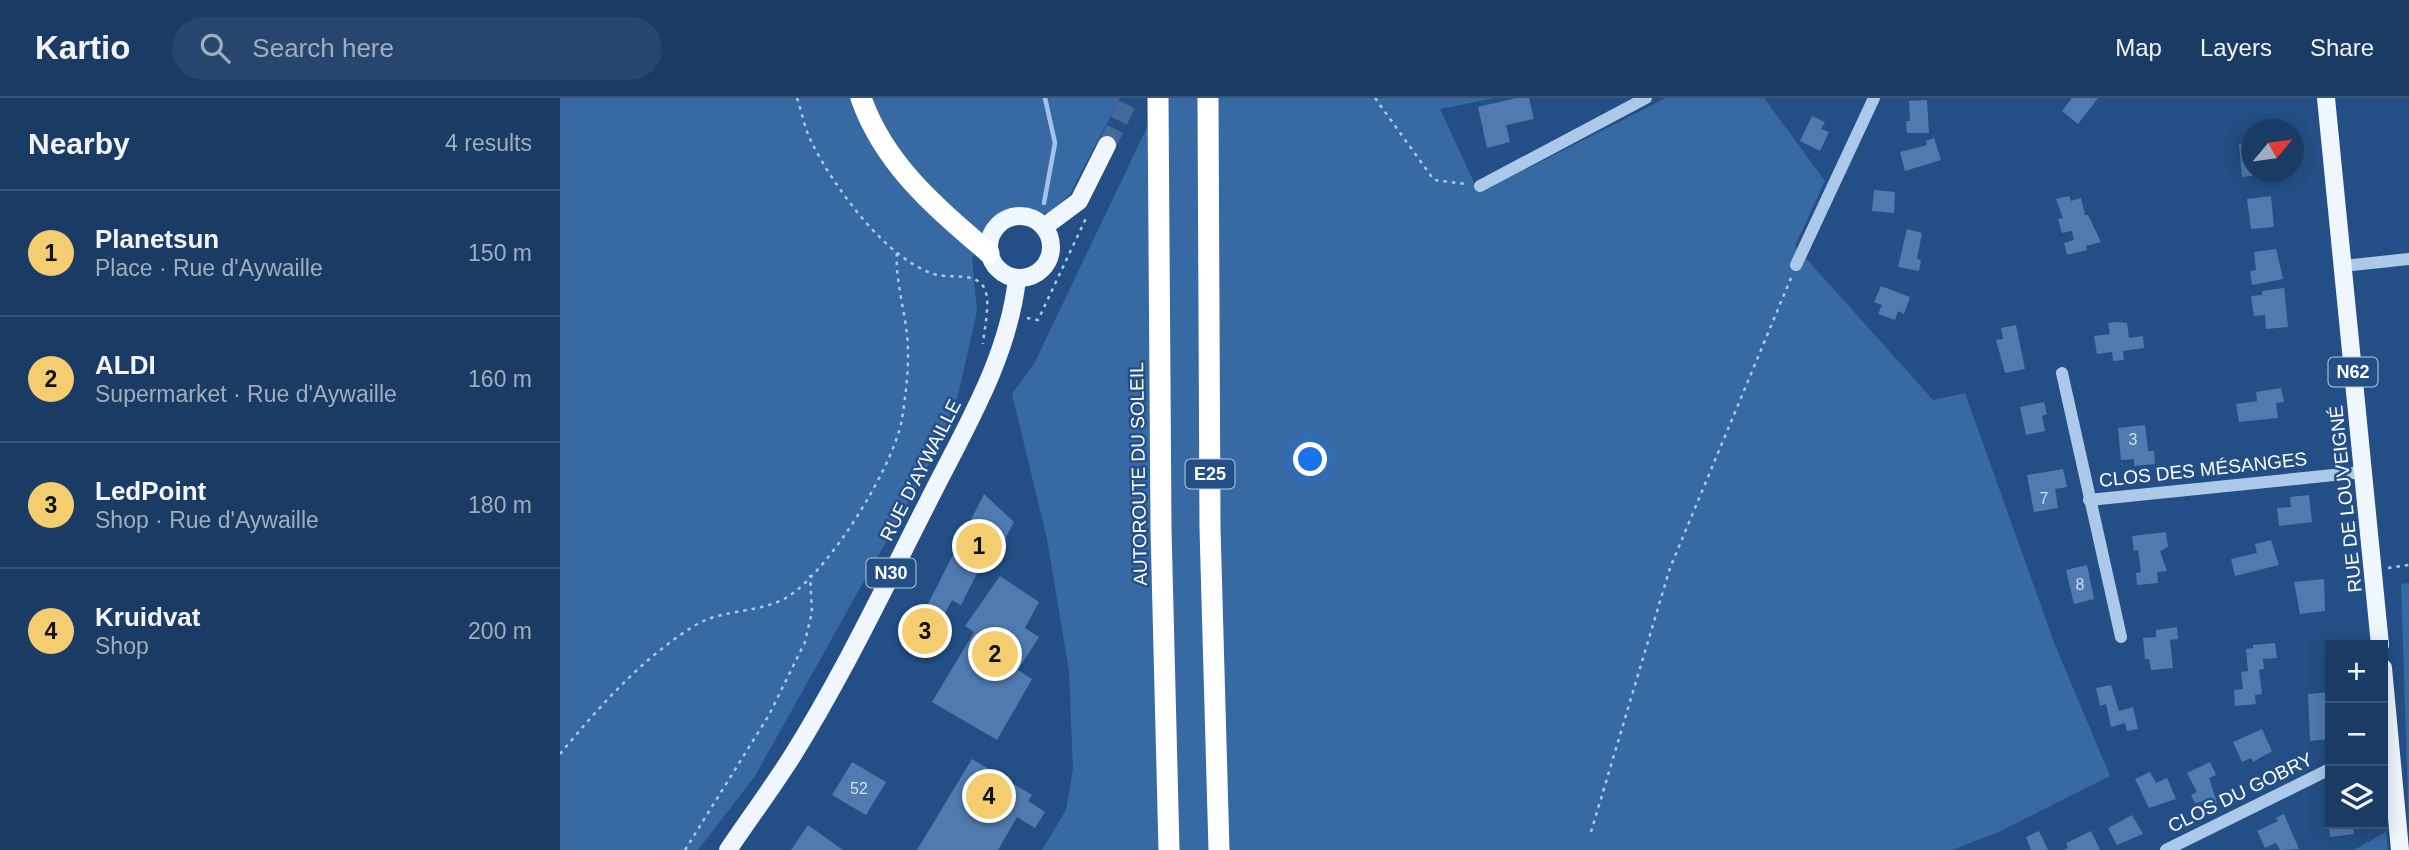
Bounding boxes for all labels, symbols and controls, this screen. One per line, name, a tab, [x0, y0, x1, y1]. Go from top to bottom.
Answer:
search box	[172, 17, 662, 80]
text: Kartio	[35, 29, 130, 66]
icon: search	[196, 29, 234, 67]
text: Search here	[252, 33, 394, 63]
text: Map	[2115, 34, 2162, 61]
text: Layers	[2200, 34, 2272, 61]
text: Share	[2310, 34, 2374, 61]
north arrow	[2241, 119, 2304, 182]
text: Nearby	[28, 127, 130, 160]
text: 4 results	[445, 130, 532, 156]
text: Planetsun	[95, 224, 219, 254]
text: 1	[45, 240, 57, 266]
text: 150 m	[468, 240, 532, 266]
text: Place · Rue d'Aywaille	[95, 255, 323, 281]
text: ALDI	[95, 350, 156, 380]
road number: N62	[2329, 358, 2378, 386]
street label: AUTOROUTE DU SOLEIL	[1126, 362, 1151, 586]
text: 2	[45, 366, 57, 392]
text: 160 m	[468, 366, 532, 392]
text: Supermarket · Rue d'Aywaille	[95, 381, 397, 407]
street label: RUE D'AYWAILLE	[876, 396, 965, 544]
street label: RUE DE LOUVEIGNÉ	[2325, 404, 2366, 593]
house number: 3	[2129, 431, 2138, 448]
your location	[1293, 442, 1327, 476]
street label: CLOS DES MÉSANGES	[2098, 448, 2308, 491]
road number: E25	[1186, 460, 1234, 488]
text: LedPoint	[95, 476, 206, 506]
house number: 7	[2040, 490, 2049, 507]
text: 3	[45, 492, 57, 518]
text: 180 m	[468, 492, 532, 518]
text: Shop · Rue d'Aywaille	[95, 507, 319, 533]
pin: 1	[956, 520, 1002, 572]
road number: N30	[866, 559, 916, 588]
house number: 8	[2076, 576, 2085, 593]
text: Kruidvat	[95, 602, 200, 632]
pin: 3	[902, 605, 948, 657]
text: 4	[45, 618, 57, 644]
text: 200 m	[468, 618, 532, 644]
pin: 2	[972, 628, 1018, 680]
text: Shop	[95, 633, 149, 659]
map controls	[2325, 640, 2388, 829]
button: +	[2325, 640, 2388, 703]
button: −	[2325, 703, 2388, 766]
street label: CLOS DU GOBRY	[2165, 748, 2316, 837]
button: layers	[2325, 766, 2388, 829]
pin: 4	[966, 770, 1012, 822]
house number: 52	[850, 780, 868, 797]

